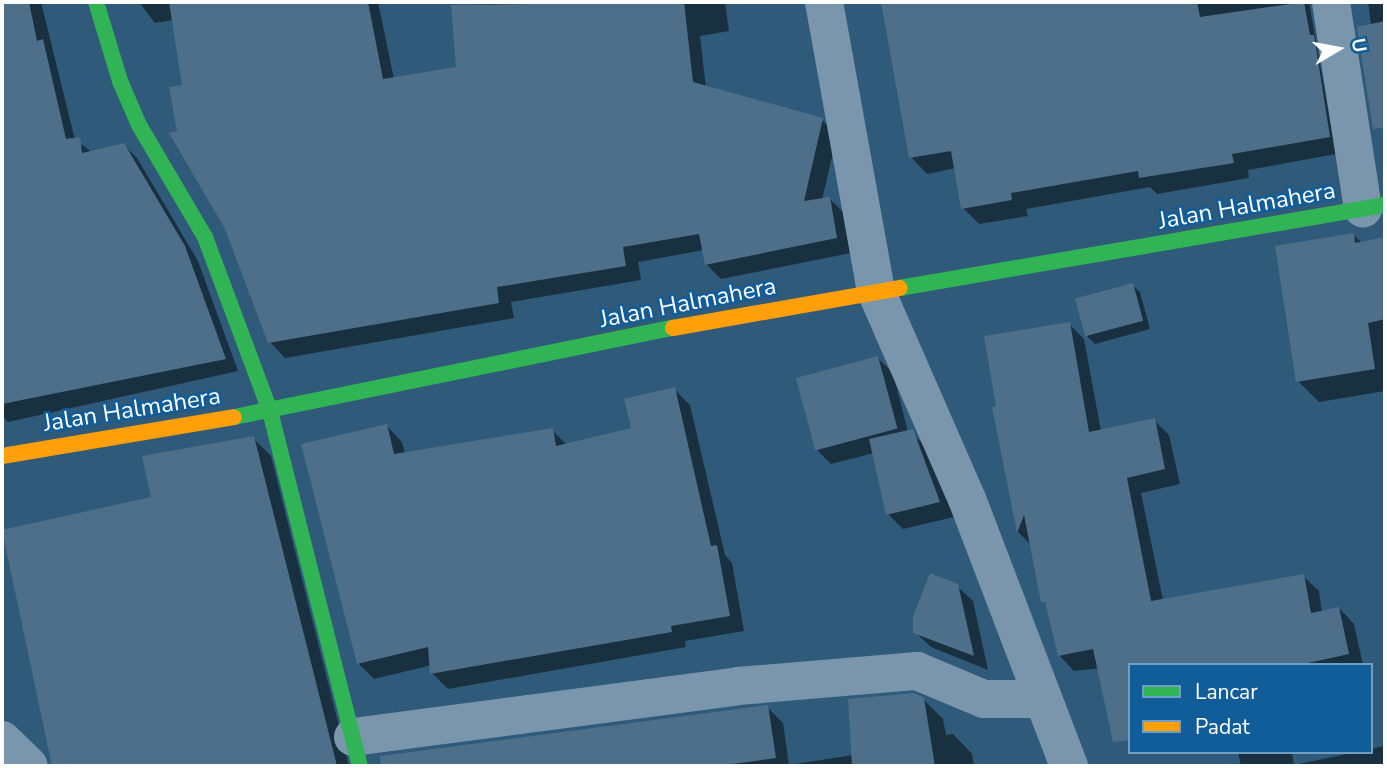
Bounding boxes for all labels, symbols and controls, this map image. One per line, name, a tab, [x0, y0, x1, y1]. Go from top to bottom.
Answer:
north arrow	[1303, 14, 1373, 84]
text: U	[1345, 36, 1373, 55]
street label: Jalan Halmahera	[1156, 176, 1338, 236]
street label: Jalan Halmahera	[597, 272, 779, 334]
street label: Jalan Halmahera	[41, 382, 223, 438]
legend	[1128, 663, 1373, 754]
text: Lancar	[1195, 678, 1258, 706]
text: Padat	[1195, 713, 1250, 741]

